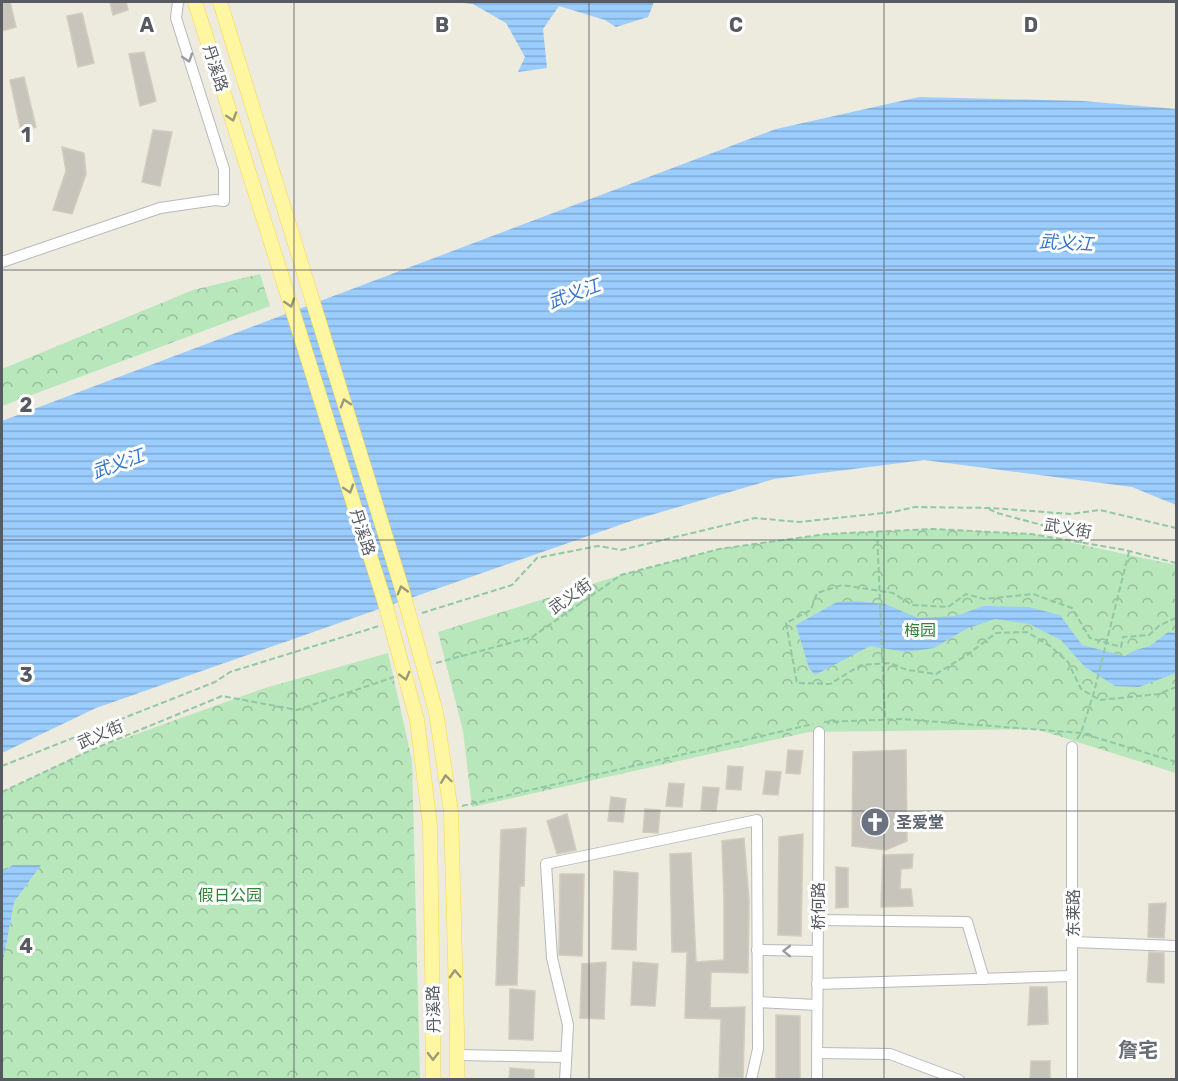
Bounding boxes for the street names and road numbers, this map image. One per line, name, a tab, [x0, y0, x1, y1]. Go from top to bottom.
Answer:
street label: 丹溪路	[199, 42, 232, 94]
street label: 丹溪路	[346, 506, 379, 558]
street label: 武义街	[1043, 515, 1093, 542]
street label: 武义街	[545, 575, 595, 618]
street label: 武义街	[74, 716, 126, 753]
street label: 桥何路	[809, 882, 828, 930]
street label: 东莱路	[1064, 889, 1083, 937]
street label: 丹溪路	[424, 985, 443, 1033]

